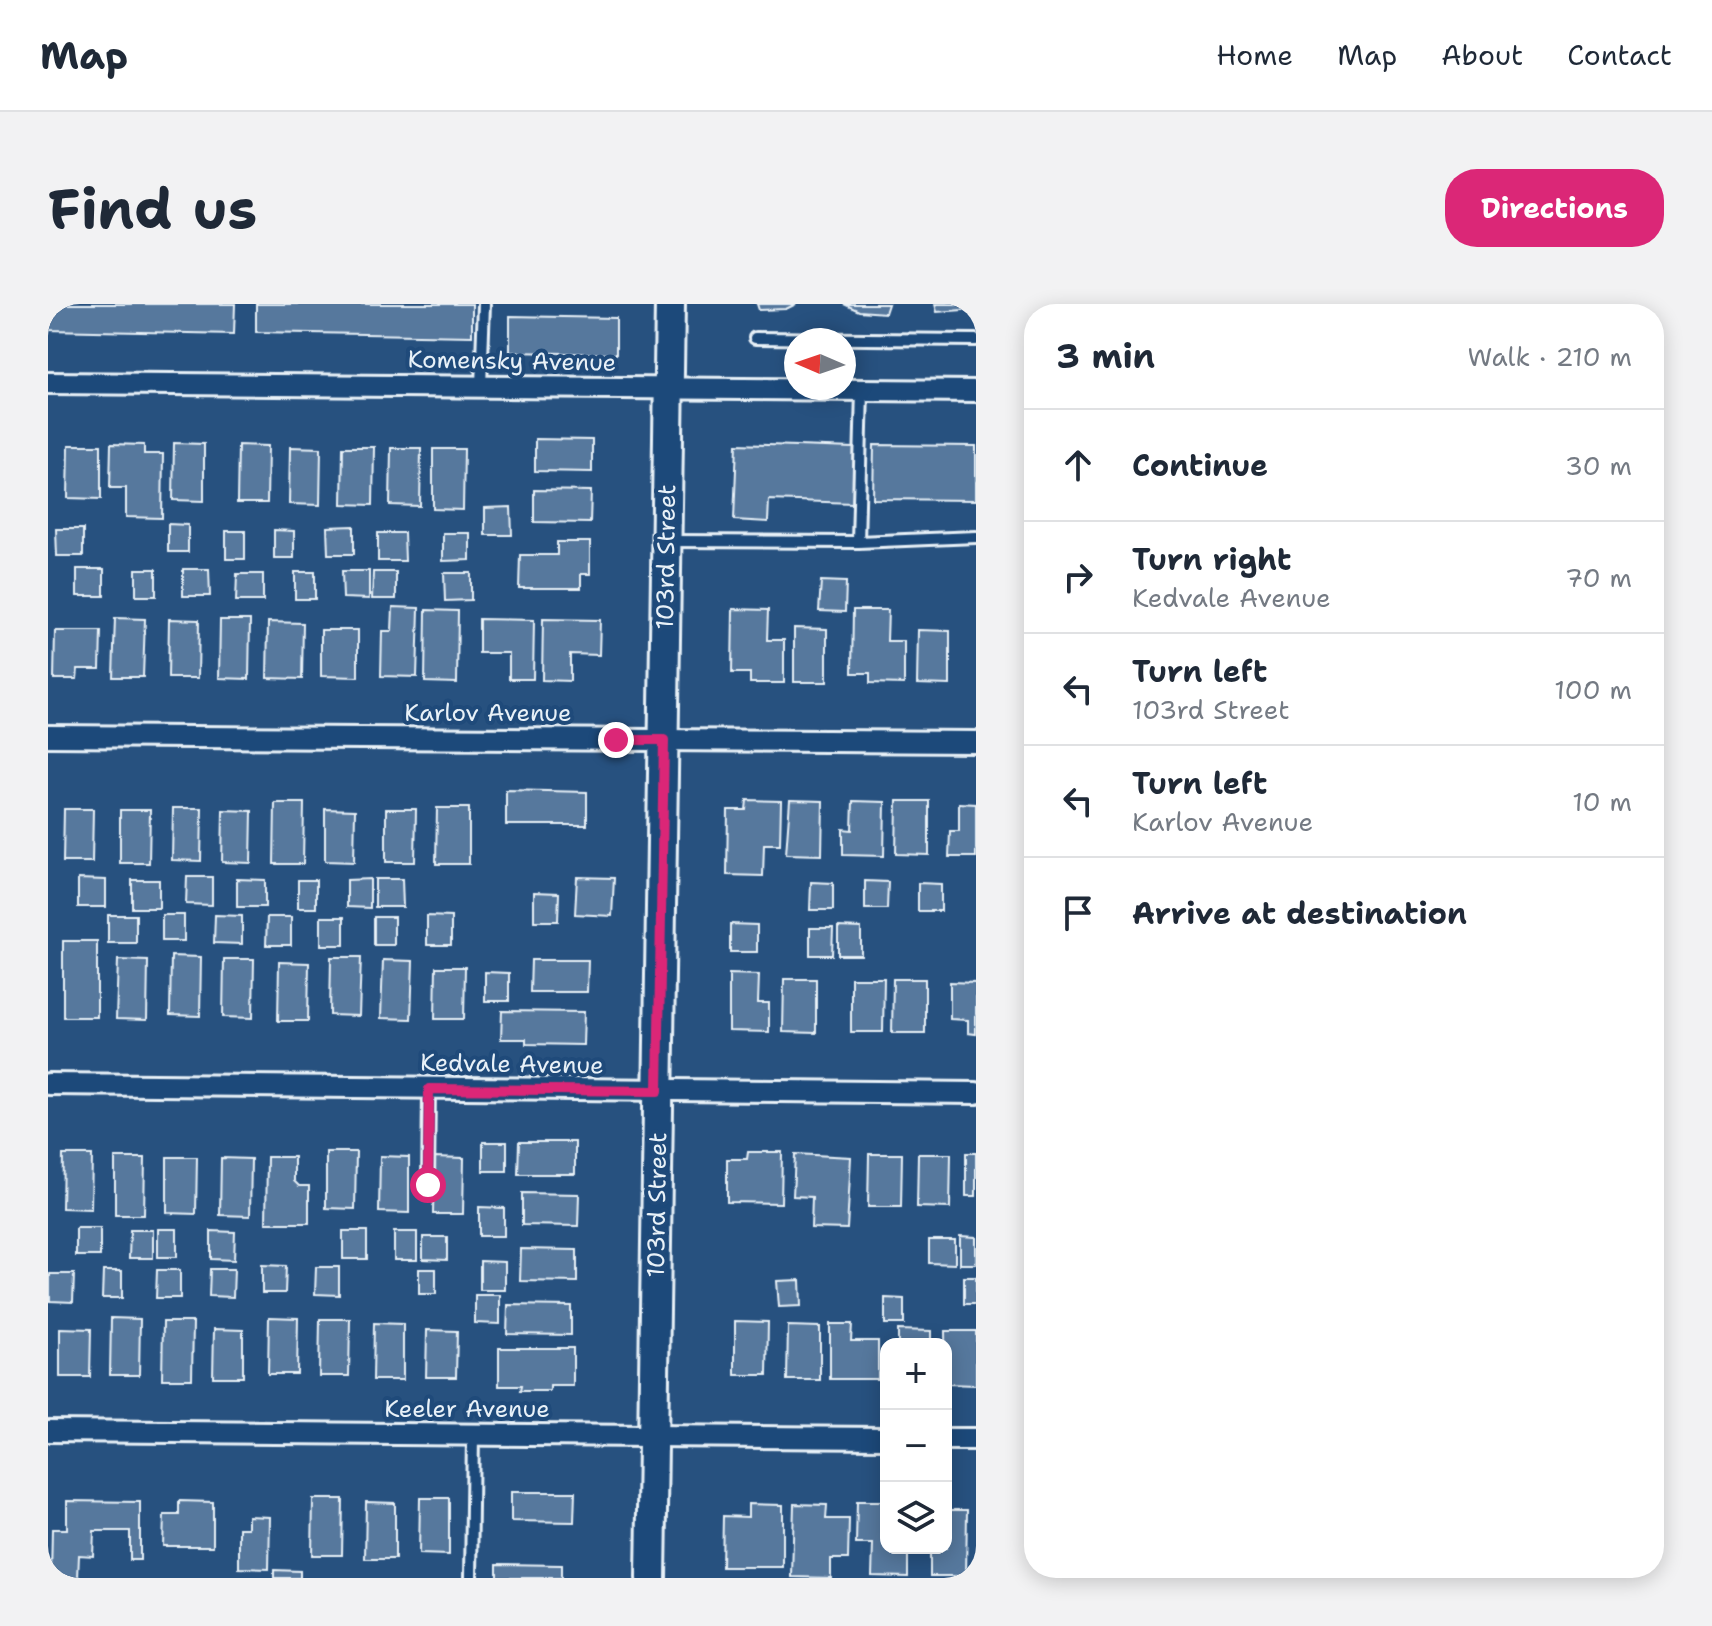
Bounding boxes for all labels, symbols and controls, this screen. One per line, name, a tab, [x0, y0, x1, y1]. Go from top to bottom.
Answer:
text: Map	[40, 30, 128, 81]
text: Home	[1216, 36, 1293, 74]
text: Map	[1337, 36, 1397, 74]
text: About	[1441, 36, 1523, 74]
text: Contact	[1567, 36, 1672, 74]
button: Directions	[1445, 169, 1664, 247]
text: Find us	[48, 171, 257, 246]
north arrow	[784, 328, 856, 400]
text: 3 min	[1056, 333, 1155, 379]
text: Walk · 210 m	[1468, 339, 1632, 374]
street label: Komensky Avenue	[407, 343, 617, 379]
icon: ahead	[1056, 443, 1100, 487]
text: Continue	[1132, 445, 1268, 486]
text: 30 m	[1565, 448, 1632, 483]
street label: 103rd Street	[649, 484, 683, 630]
text: Turn right	[1132, 539, 1291, 580]
icon: right	[1056, 555, 1100, 599]
text: 70 m	[1565, 560, 1632, 595]
text: Kedvale Avenue	[1132, 580, 1331, 615]
text: Turn left	[1132, 651, 1267, 692]
icon: left	[1056, 667, 1100, 711]
text: 100 m	[1554, 672, 1632, 707]
text: 103rd Street	[1132, 692, 1290, 727]
street label: Karlov Avenue	[404, 697, 572, 729]
route end	[598, 722, 634, 758]
text: Turn left	[1132, 763, 1267, 804]
icon: left	[1056, 779, 1100, 823]
text: 10 m	[1572, 784, 1632, 819]
text: Karlov Avenue	[1132, 804, 1313, 839]
icon: arrive	[1056, 891, 1100, 935]
text: Arrive at destination	[1132, 893, 1467, 934]
street label: Kedvale Avenue	[420, 1046, 604, 1082]
street label: 103rd Street	[640, 1132, 674, 1278]
route start	[410, 1167, 446, 1203]
map controls	[880, 1338, 952, 1554]
button: +	[880, 1338, 952, 1410]
street label: Keeler Avenue	[384, 1393, 550, 1425]
button: −	[880, 1410, 952, 1482]
button: layers	[880, 1482, 952, 1554]

